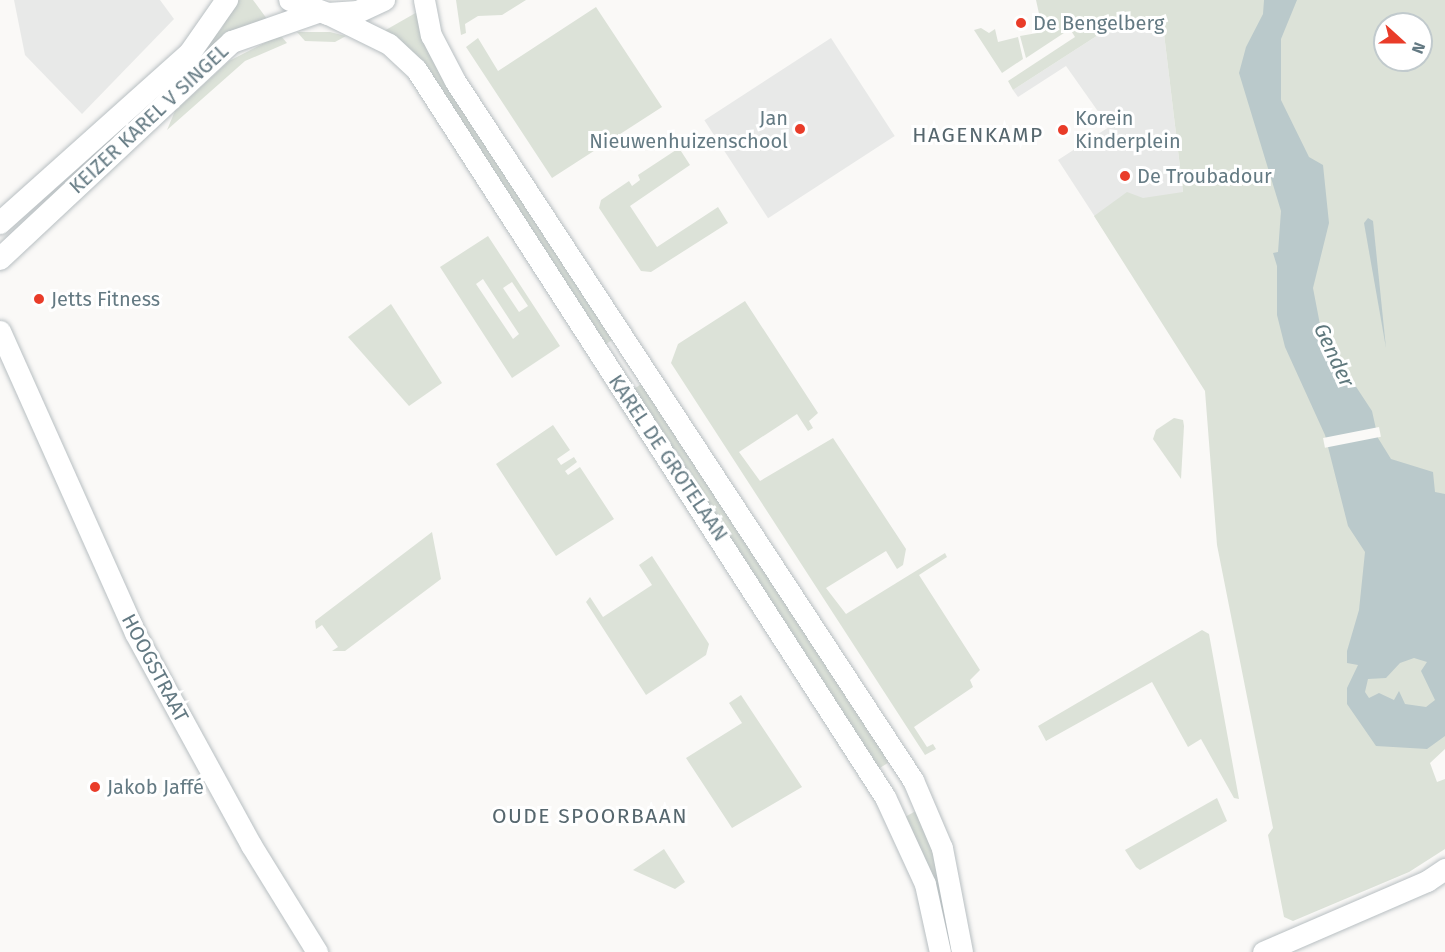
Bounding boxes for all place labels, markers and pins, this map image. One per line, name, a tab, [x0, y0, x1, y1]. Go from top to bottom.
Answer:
place label: De Bengelberg	[1033, 11, 1164, 35]
marker: De Bengelberg	[1014, 16, 1028, 30]
place label: Jan Nieuwenhuizenschool	[589, 106, 788, 153]
place label: Korein Kinderplein	[1075, 106, 1181, 153]
marker: Jan Nieuwenhuizenschool	[793, 122, 807, 136]
marker: Korein Kinderplein	[1056, 123, 1070, 137]
place label: De Troubadour	[1137, 164, 1272, 188]
marker: De Troubadour	[1118, 169, 1132, 183]
place label: Jetts Fitness	[51, 287, 160, 311]
marker: Jetts Fitness	[32, 292, 46, 306]
place label: Jakob Jaffé	[107, 775, 204, 799]
marker: Jakob Jaffé	[88, 780, 102, 794]

